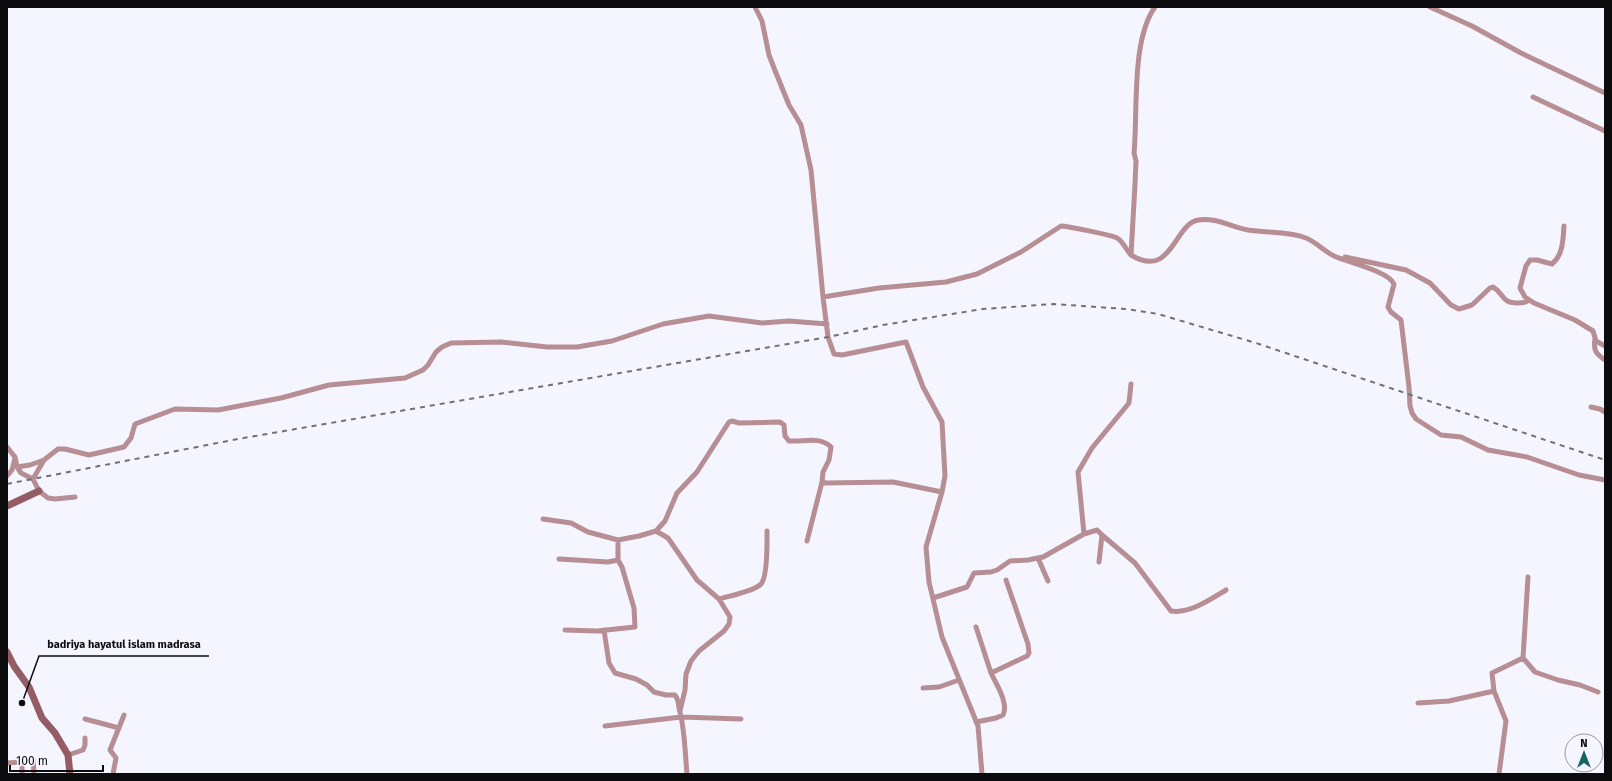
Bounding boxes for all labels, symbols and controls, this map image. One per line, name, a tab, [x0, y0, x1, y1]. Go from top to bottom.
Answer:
callout: badriya hayatul islam madrasa	[39, 633, 209, 656]
text: badriya hayatul islam madrasa	[47, 638, 201, 651]
north arrow	[1564, 733, 1604, 773]
text: N	[1580, 737, 1588, 750]
scale bar	[10, 747, 103, 773]
text: 100 m	[16, 754, 48, 768]

